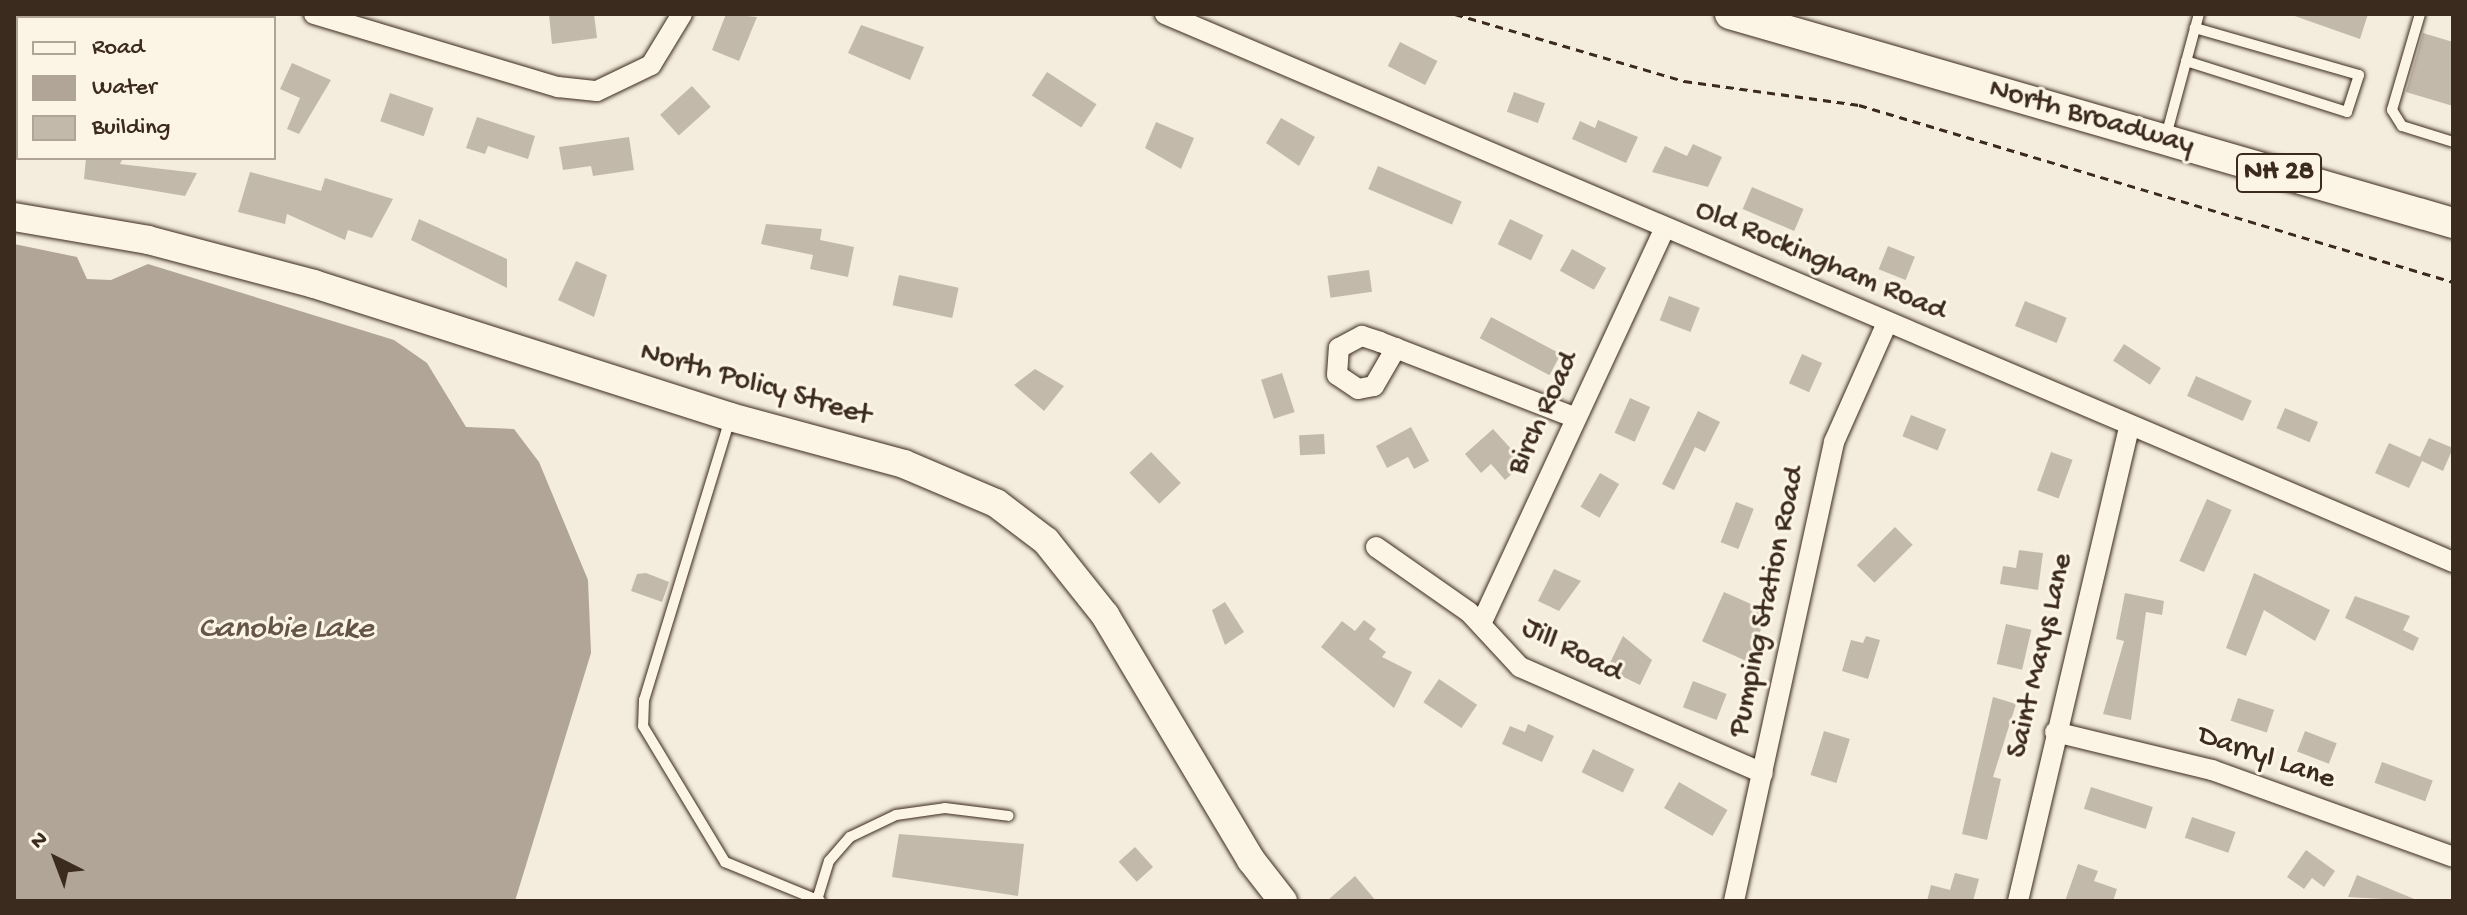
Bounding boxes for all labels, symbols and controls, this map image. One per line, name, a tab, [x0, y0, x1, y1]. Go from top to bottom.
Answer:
legend	[16, 16, 276, 160]
text: Road	[92, 34, 144, 63]
street label: North Broadway	[1984, 73, 2198, 165]
text: Water	[92, 74, 156, 103]
text: Building	[92, 114, 170, 143]
road number: NH 28	[2235, 149, 2323, 197]
street label: Old Rockingham Road	[1689, 193, 1951, 331]
street label: North Policy Street	[635, 336, 875, 436]
street label: Birch Road	[1501, 347, 1589, 481]
street label: Pumping Station Road	[1723, 463, 1815, 741]
street label: Saint Marys Lane	[2001, 550, 2083, 762]
water label: Canobie Lake	[198, 611, 374, 649]
street label: Jill Road	[1515, 611, 1627, 693]
street label: Darryl Lane	[2192, 719, 2340, 799]
north arrow	[16, 819, 96, 899]
text: N	[26, 827, 54, 856]

